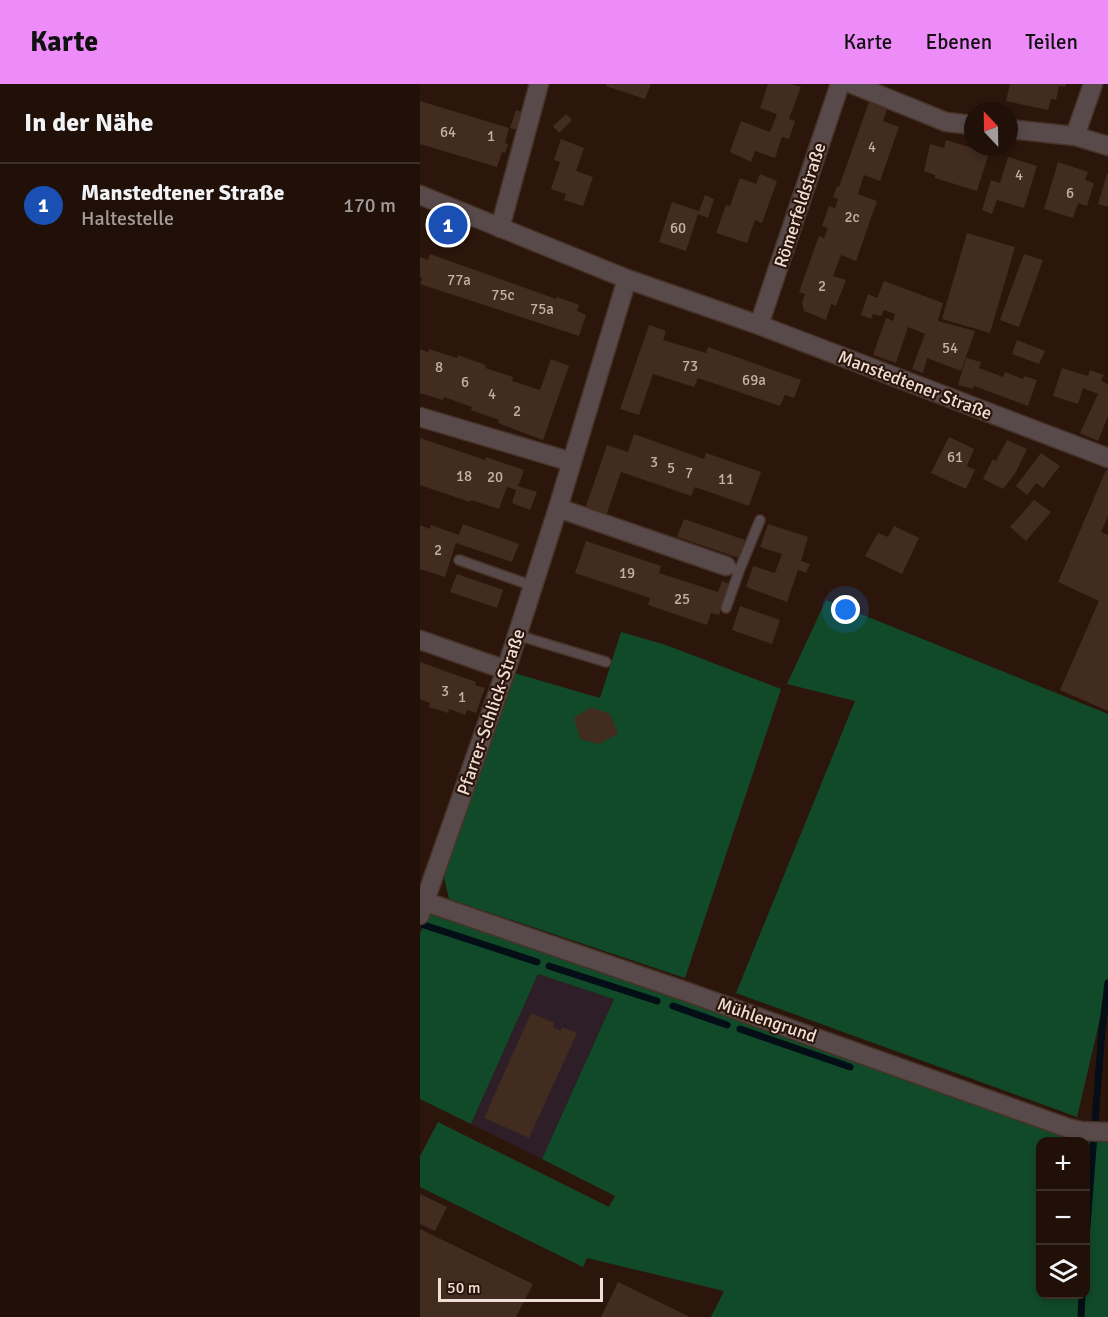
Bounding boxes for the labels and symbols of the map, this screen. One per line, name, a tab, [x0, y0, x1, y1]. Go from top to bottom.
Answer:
north arrow	[964, 102, 1018, 156]
house number: 64	[440, 123, 456, 141]
house number: 1	[487, 127, 495, 145]
house number: 4	[868, 138, 876, 156]
street label: Römerfeldstraße	[769, 140, 831, 270]
house number: 4	[1015, 166, 1023, 184]
house number: 6	[1066, 184, 1074, 202]
pin: 1	[429, 202, 468, 248]
house number: 2c	[844, 208, 860, 226]
house number: 60	[670, 219, 686, 237]
house number: 77a	[447, 271, 471, 289]
house number: 2	[818, 277, 826, 295]
house number: 75c	[491, 286, 515, 304]
house number: 75a	[530, 300, 554, 318]
house number: 54	[942, 339, 958, 357]
street label: Manstedtener Straße	[835, 346, 995, 424]
house number: 73	[682, 357, 698, 375]
house number: 8	[435, 358, 443, 376]
house number: 69a	[742, 371, 766, 389]
house number: 6	[461, 373, 469, 391]
house number: 4	[488, 385, 496, 403]
house number: 2	[513, 402, 521, 420]
house number: 61	[947, 448, 963, 466]
house number: 3	[650, 453, 658, 471]
house number: 5	[667, 459, 675, 477]
house number: 7	[685, 464, 693, 482]
house number: 18	[456, 467, 472, 485]
house number: 20	[487, 468, 503, 486]
house number: 11	[718, 470, 734, 488]
house number: 2	[434, 541, 442, 559]
house number: 19	[619, 564, 635, 582]
house number: 25	[674, 590, 690, 608]
your location	[831, 595, 860, 624]
street label: Pfarrer-Schlick-Straße	[452, 626, 530, 798]
house number: 3	[441, 682, 449, 700]
house number: 1	[458, 688, 466, 706]
street label: Mühlengrund	[715, 993, 819, 1047]
scale bar	[438, 1275, 603, 1302]

